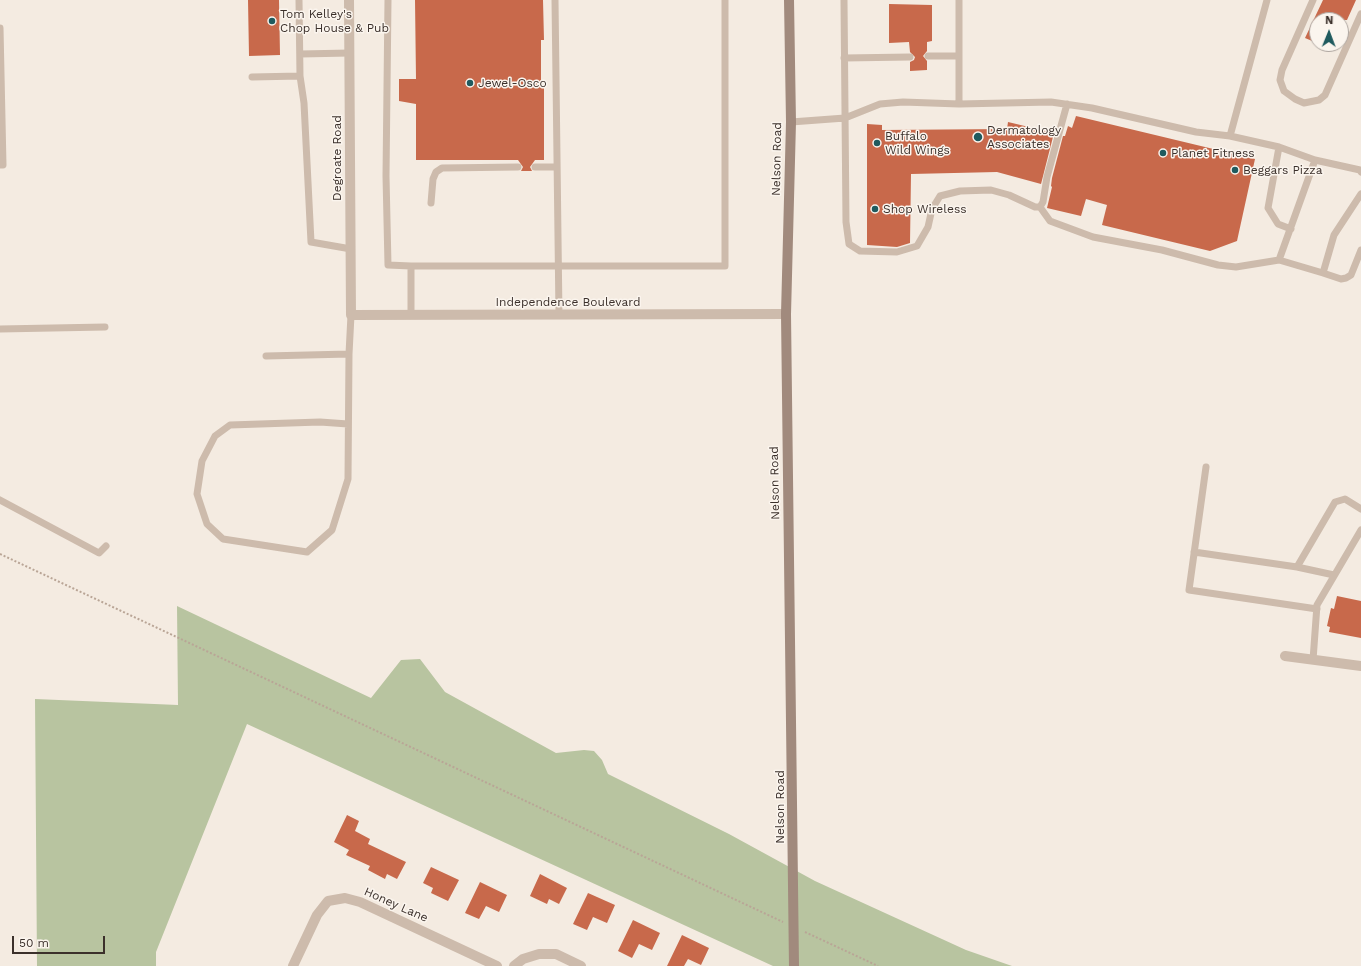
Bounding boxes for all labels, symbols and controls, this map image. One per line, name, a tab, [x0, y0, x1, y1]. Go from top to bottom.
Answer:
place label: Tom Kelley's Chop House & Pub	[280, 7, 389, 35]
north arrow	[1309, 12, 1349, 52]
text: N	[1325, 14, 1333, 27]
marker: Tom Kelley's Chop House & Pub	[267, 16, 277, 26]
place label: Jewel-Osco	[478, 76, 547, 90]
marker: Jewel-Osco	[465, 78, 475, 88]
street label: Degroate Road	[330, 115, 344, 201]
street label: Nelson Road	[769, 122, 785, 196]
place label: Dermatology Associates	[987, 123, 1061, 151]
place label: Buffalo Wild Wings	[885, 129, 950, 157]
marker: Dermatology Associates	[972, 131, 984, 143]
marker: Buffalo Wild Wings	[872, 138, 882, 148]
place label: Planet Fitness	[1171, 146, 1255, 160]
marker: Planet Fitness	[1158, 148, 1168, 158]
place label: Beggars Pizza	[1243, 163, 1322, 177]
marker: Beggars Pizza	[1230, 165, 1240, 175]
place label: Shop Wireless	[883, 202, 967, 216]
marker: Shop Wireless	[870, 204, 880, 214]
street label: Independence Boulevard	[496, 295, 640, 309]
street label: Nelson Road	[767, 446, 783, 520]
street label: Nelson Road	[773, 770, 787, 844]
street label: Honey Lane	[362, 884, 430, 926]
scale bar	[14, 928, 107, 954]
text: 50 m	[19, 936, 49, 950]

